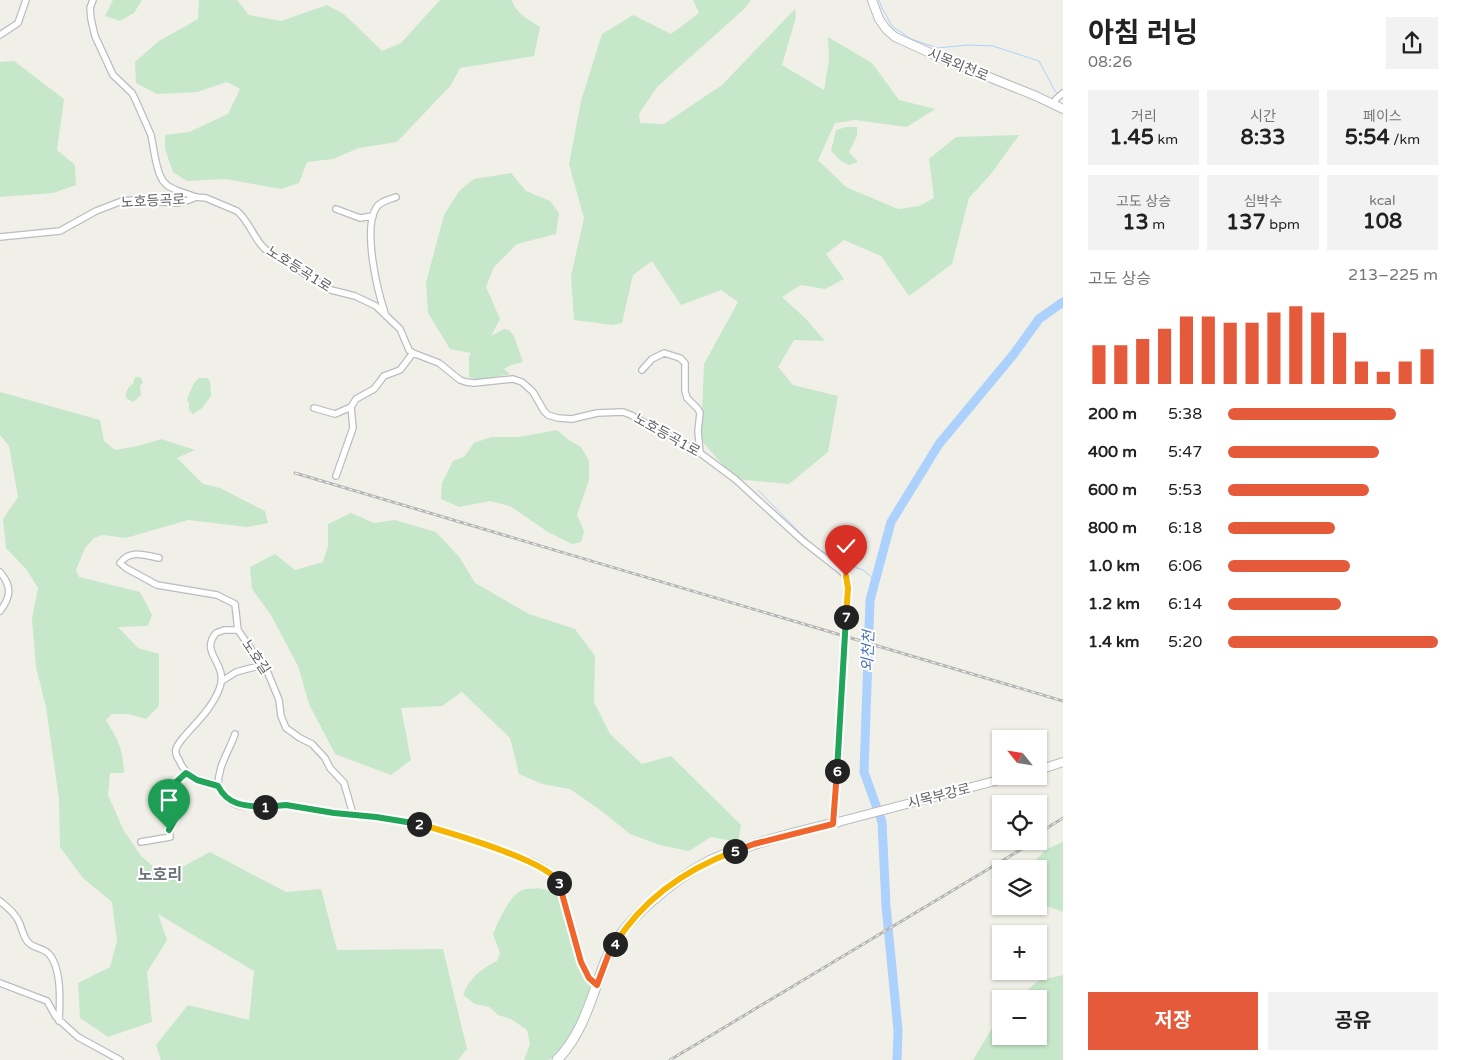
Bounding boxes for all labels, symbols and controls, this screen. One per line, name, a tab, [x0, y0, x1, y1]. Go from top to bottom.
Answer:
text: 아침 러닝	[1088, 16, 1198, 50]
button: share	[1386, 17, 1438, 69]
street label: 시목외천로	[925, 45, 991, 85]
text: 08:26	[1088, 52, 1132, 72]
text: 거리	[1131, 108, 1157, 125]
text: 시간	[1250, 108, 1276, 125]
text: 페이스	[1363, 108, 1402, 125]
text: 1.45	[1109, 125, 1154, 150]
text: 8:33	[1240, 125, 1286, 150]
text: 5:54	[1345, 125, 1390, 150]
text: km	[1154, 131, 1178, 148]
text: /km	[1390, 131, 1420, 148]
street label: 노호등곡로	[120, 191, 186, 211]
text: kcal	[1369, 192, 1395, 209]
text: 고도 상승	[1116, 193, 1171, 210]
text: 심박수	[1244, 193, 1282, 210]
text: 108	[1363, 209, 1402, 234]
text: 13	[1122, 210, 1149, 235]
text: 137	[1226, 210, 1266, 235]
text: m	[1149, 216, 1165, 233]
text: bpm	[1266, 216, 1300, 233]
street label: 노호등곡1로	[263, 242, 335, 296]
text: 213–225 m	[1348, 265, 1438, 285]
text: 고도 상승	[1088, 269, 1151, 289]
text: 200 m	[1088, 404, 1137, 424]
text: 5:38	[1168, 404, 1202, 424]
street label: 노호등곡1로	[631, 410, 703, 460]
text: 400 m	[1088, 442, 1137, 462]
text: 5:47	[1168, 442, 1202, 462]
text: 600 m	[1088, 480, 1137, 500]
text: 5:53	[1168, 480, 1202, 500]
text: 800 m	[1088, 518, 1137, 538]
text: 6:18	[1168, 518, 1202, 538]
pin	[825, 525, 867, 576]
icon: check	[832, 532, 860, 560]
text: 1.0 km	[1088, 556, 1140, 576]
text: 6:06	[1168, 556, 1202, 576]
text: 1.2 km	[1088, 594, 1140, 614]
text: 6:14	[1168, 594, 1202, 614]
pin: 7	[834, 604, 858, 630]
text: 7	[842, 609, 851, 626]
water label: 외천천	[858, 628, 878, 672]
text: 1.4 km	[1088, 632, 1140, 652]
text: 5:20	[1168, 632, 1202, 652]
street label: 노호길	[238, 636, 274, 678]
north arrow	[992, 730, 1048, 785]
map controls	[992, 730, 1047, 1045]
pin: 6	[824, 758, 850, 784]
text: 6	[833, 763, 842, 780]
pin	[148, 779, 190, 830]
street label: 시목부강로	[906, 780, 972, 812]
icon: arrive	[155, 786, 183, 814]
pin: 1	[252, 794, 278, 820]
button: locate	[992, 795, 1047, 850]
text: 1	[261, 799, 270, 816]
pin: 2	[406, 812, 432, 836]
text: 2	[415, 816, 424, 833]
pin: 5	[722, 838, 748, 864]
text: 5	[731, 843, 740, 860]
button: layers	[992, 860, 1047, 915]
district label: 노호리	[138, 865, 182, 885]
pin: 3	[546, 870, 572, 896]
text: 3	[555, 875, 564, 892]
button: +	[992, 925, 1047, 980]
pin: 4	[602, 932, 628, 956]
text: 4	[611, 936, 620, 953]
button: −	[992, 990, 1047, 1045]
button: 저장	[1088, 992, 1258, 1050]
button: 공유	[1268, 992, 1438, 1050]

